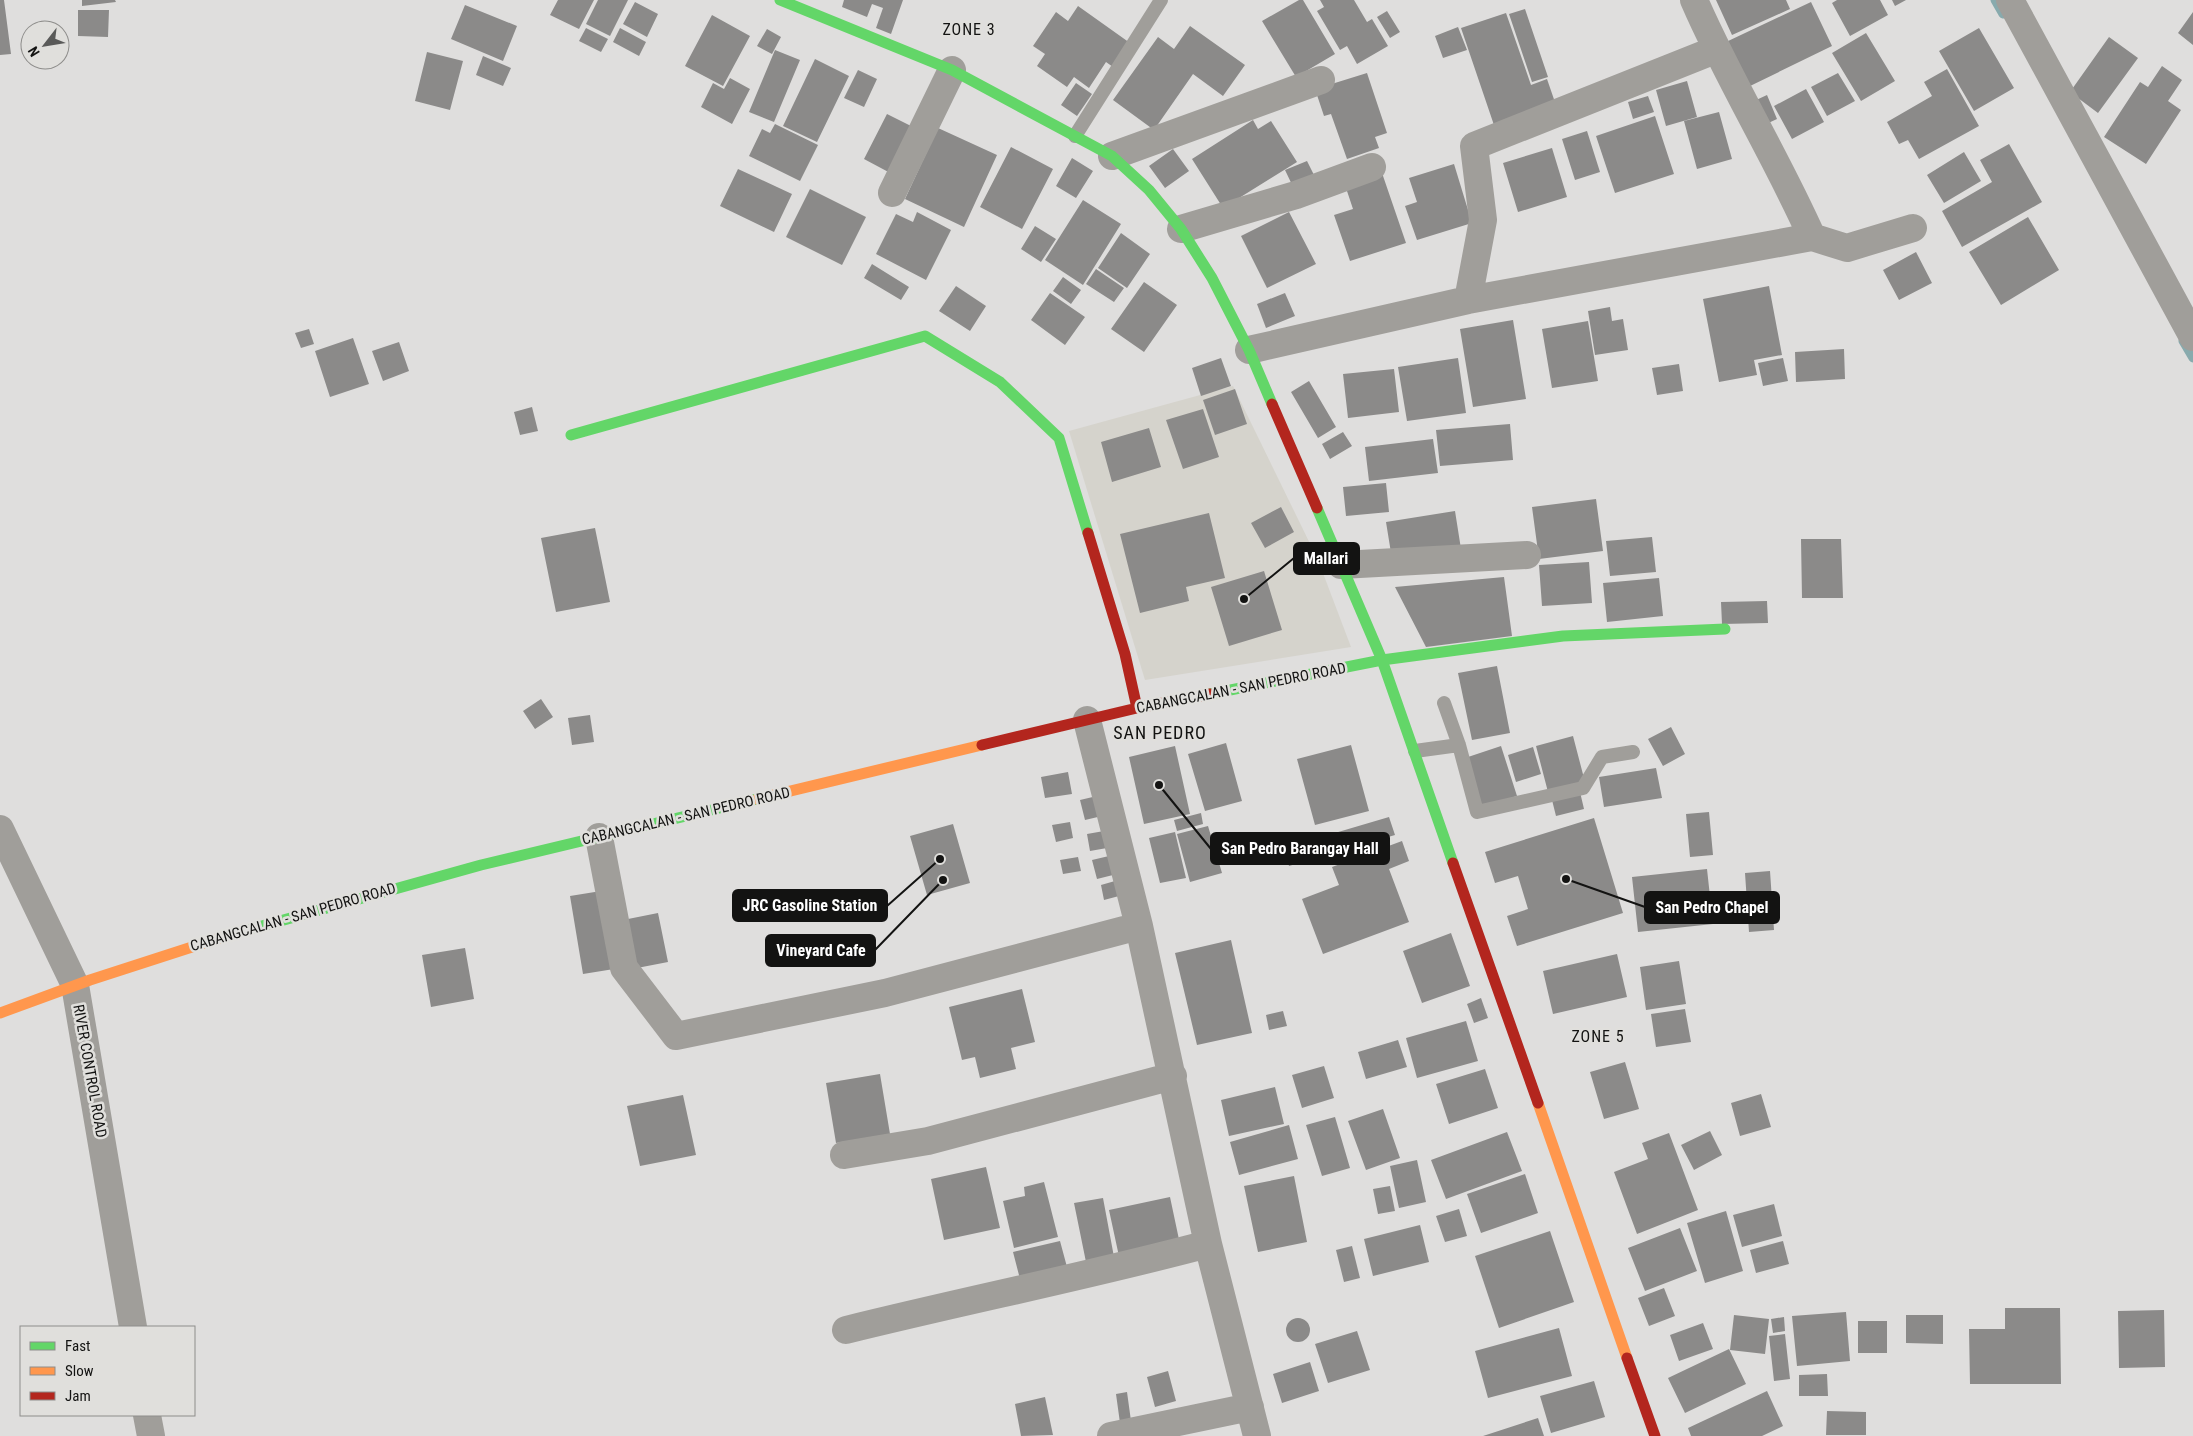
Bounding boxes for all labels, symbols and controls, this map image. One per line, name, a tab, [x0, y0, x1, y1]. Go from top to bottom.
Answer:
north arrow	[20, 20, 70, 70]
district label: ZONE 3	[942, 20, 996, 39]
text: N	[25, 44, 43, 59]
callout: Mallari	[1294, 543, 1359, 574]
text: Mallari	[1304, 549, 1348, 568]
street label: CABANGCALAN - SAN PEDRO ROAD	[1135, 659, 1347, 717]
district label: SAN PEDRO	[1113, 722, 1207, 743]
street label: CABANGCALAN - SAN PEDRO ROAD	[580, 783, 792, 849]
callout: San Pedro Barangay Hall	[1211, 833, 1389, 864]
text: San Pedro Barangay Hall	[1221, 839, 1379, 858]
street label: CABANGCALAN - SAN PEDRO ROAD	[188, 879, 398, 955]
callout: JRC Gasoline Station	[733, 890, 887, 921]
callout: San Pedro Chapel	[1645, 892, 1779, 923]
text: JRC Gasoline Station	[743, 896, 878, 915]
text: San Pedro Chapel	[1655, 898, 1769, 917]
callout: Vineyard Cafe	[766, 935, 875, 966]
text: Vineyard Cafe	[776, 941, 866, 960]
street label: RIVER CONTROL ROAD	[69, 1003, 111, 1139]
district label: ZONE 5	[1571, 1027, 1625, 1046]
legend	[20, 1326, 195, 1416]
text: Fast	[65, 1337, 90, 1355]
text: Slow	[65, 1362, 94, 1380]
text: Jam	[65, 1387, 91, 1405]

